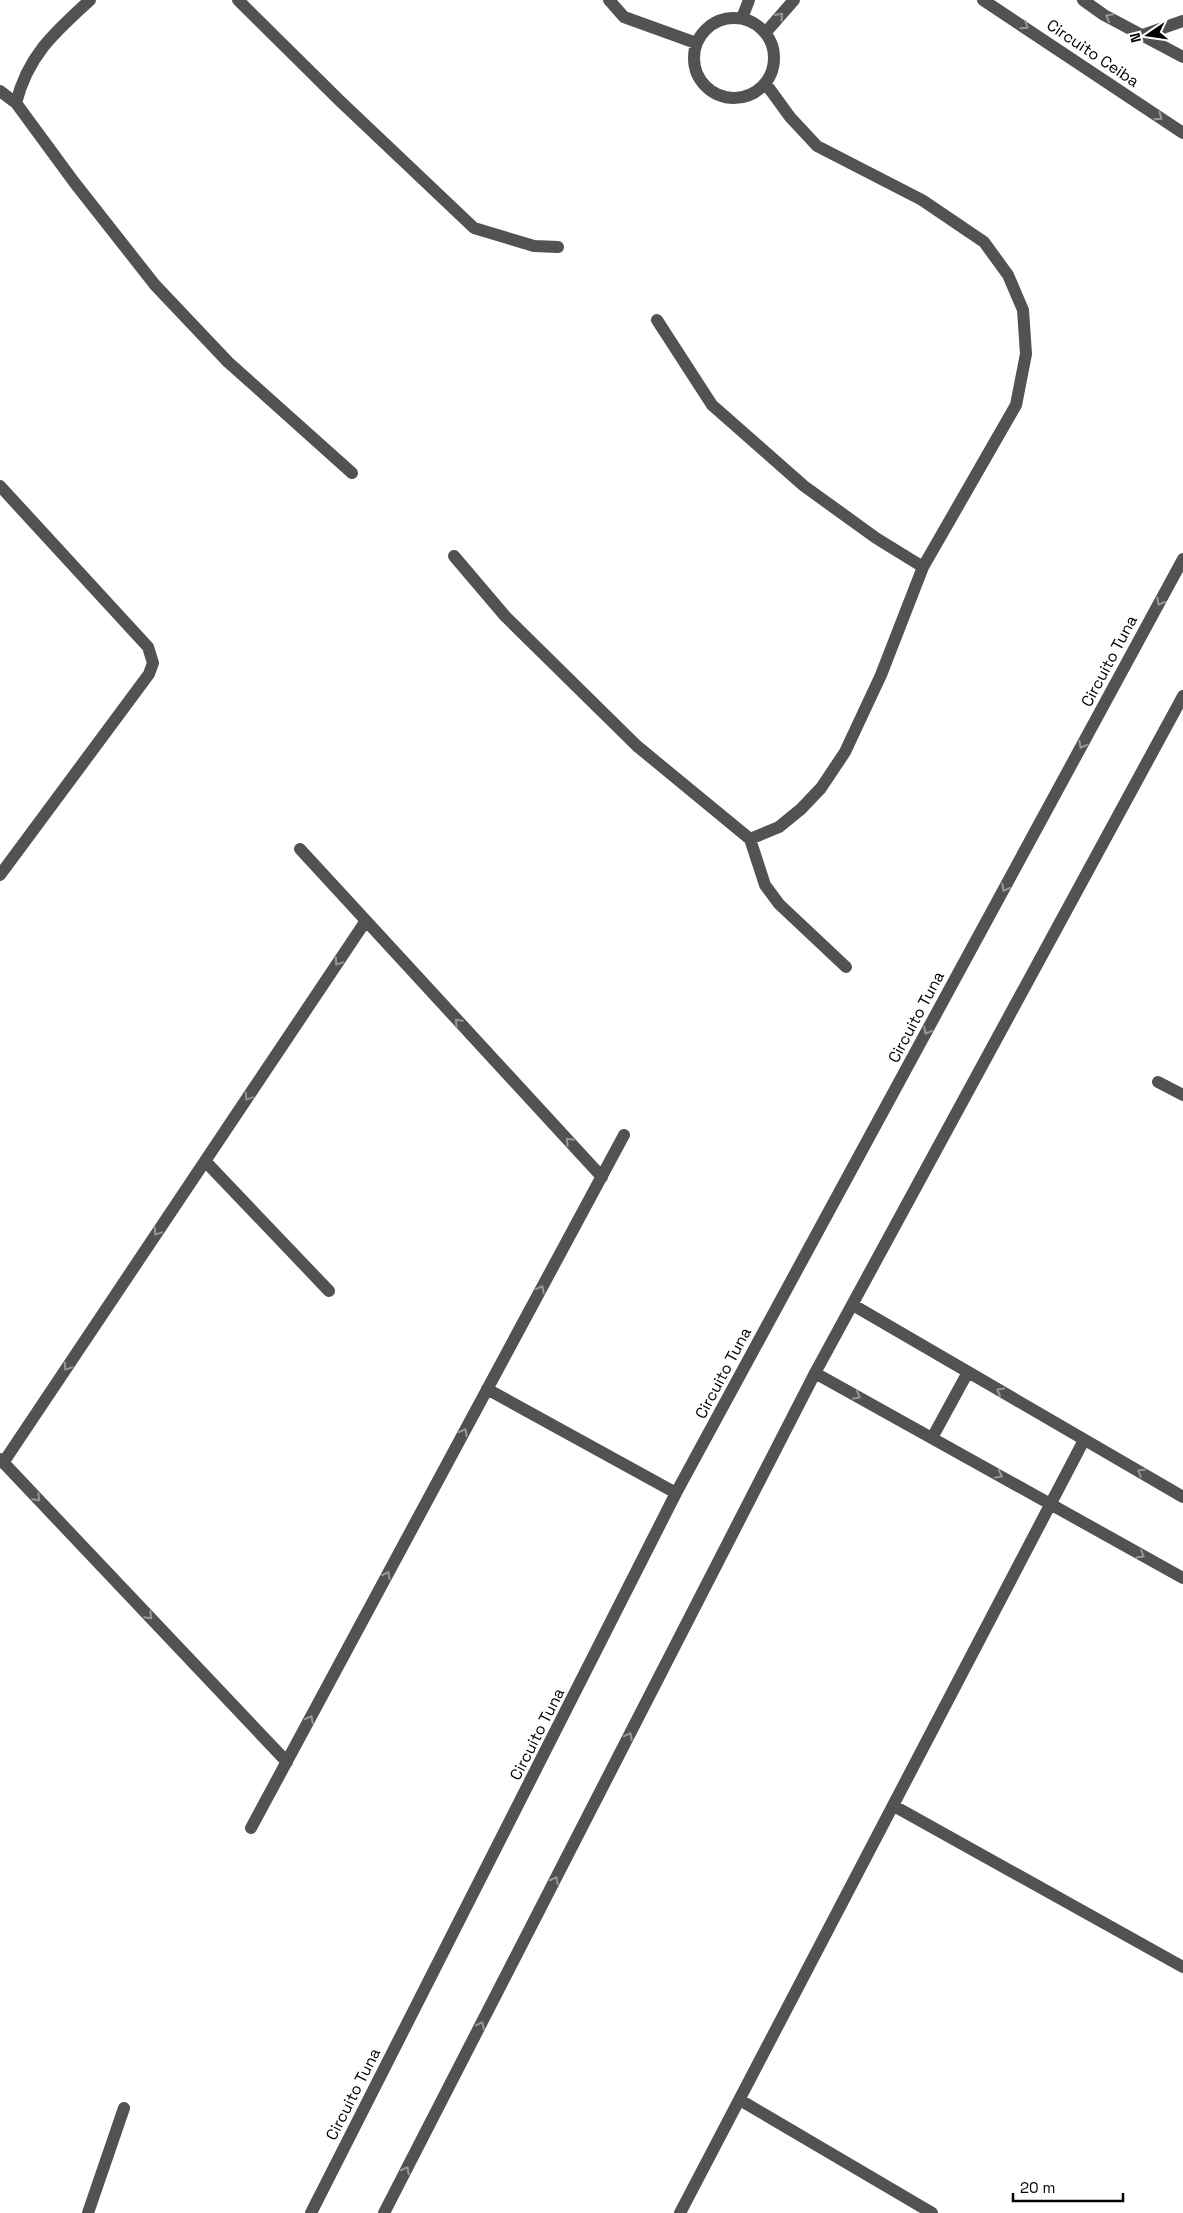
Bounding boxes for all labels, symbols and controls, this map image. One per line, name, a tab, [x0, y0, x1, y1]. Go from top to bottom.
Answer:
north arrow	[1123, 10, 1173, 60]
one-way arrow	[774, 13, 783, 22]
one-way arrow	[1105, 13, 1114, 23]
street label: Circuito Ceiba	[1043, 14, 1143, 92]
one-way arrow	[1019, 20, 1028, 30]
text: N	[1126, 31, 1145, 45]
one-way arrow	[1153, 111, 1163, 120]
one-way arrow	[1156, 597, 1166, 606]
street label: Circuito Tuna	[1076, 612, 1142, 710]
one-way arrow	[1078, 740, 1088, 749]
one-way arrow	[1001, 882, 1011, 891]
one-way arrow	[335, 957, 344, 966]
street label: Circuito Tuna	[883, 968, 949, 1066]
one-way arrow	[455, 1019, 464, 1028]
one-way arrow	[923, 1025, 933, 1034]
one-way arrow	[245, 1092, 254, 1101]
one-way arrow	[566, 1138, 575, 1147]
one-way arrow	[154, 1227, 163, 1236]
one-way arrow	[535, 1285, 545, 1294]
street label: Circuito Tuna	[690, 1324, 756, 1422]
one-way arrow	[64, 1362, 73, 1371]
one-way arrow	[997, 1387, 1006, 1397]
one-way arrow	[852, 1390, 861, 1400]
one-way arrow	[458, 1428, 468, 1437]
one-way arrow	[994, 1469, 1003, 1479]
one-way arrow	[1137, 1469, 1146, 1479]
one-way arrow	[31, 1492, 40, 1501]
one-way arrow	[1136, 1548, 1145, 1558]
one-way arrow	[381, 1572, 391, 1581]
one-way arrow	[143, 1610, 152, 1619]
street label: Circuito Tuna	[505, 1684, 569, 1784]
one-way arrow	[304, 1715, 314, 1724]
one-way arrow	[623, 1732, 633, 1741]
one-way arrow	[549, 1877, 559, 1886]
one-way arrow	[475, 2021, 485, 2030]
street label: Circuito Tuna	[321, 2044, 385, 2144]
one-way arrow	[400, 2166, 410, 2175]
scale bar	[1013, 2170, 1123, 2202]
text: 20 m	[1020, 2178, 1055, 2197]

